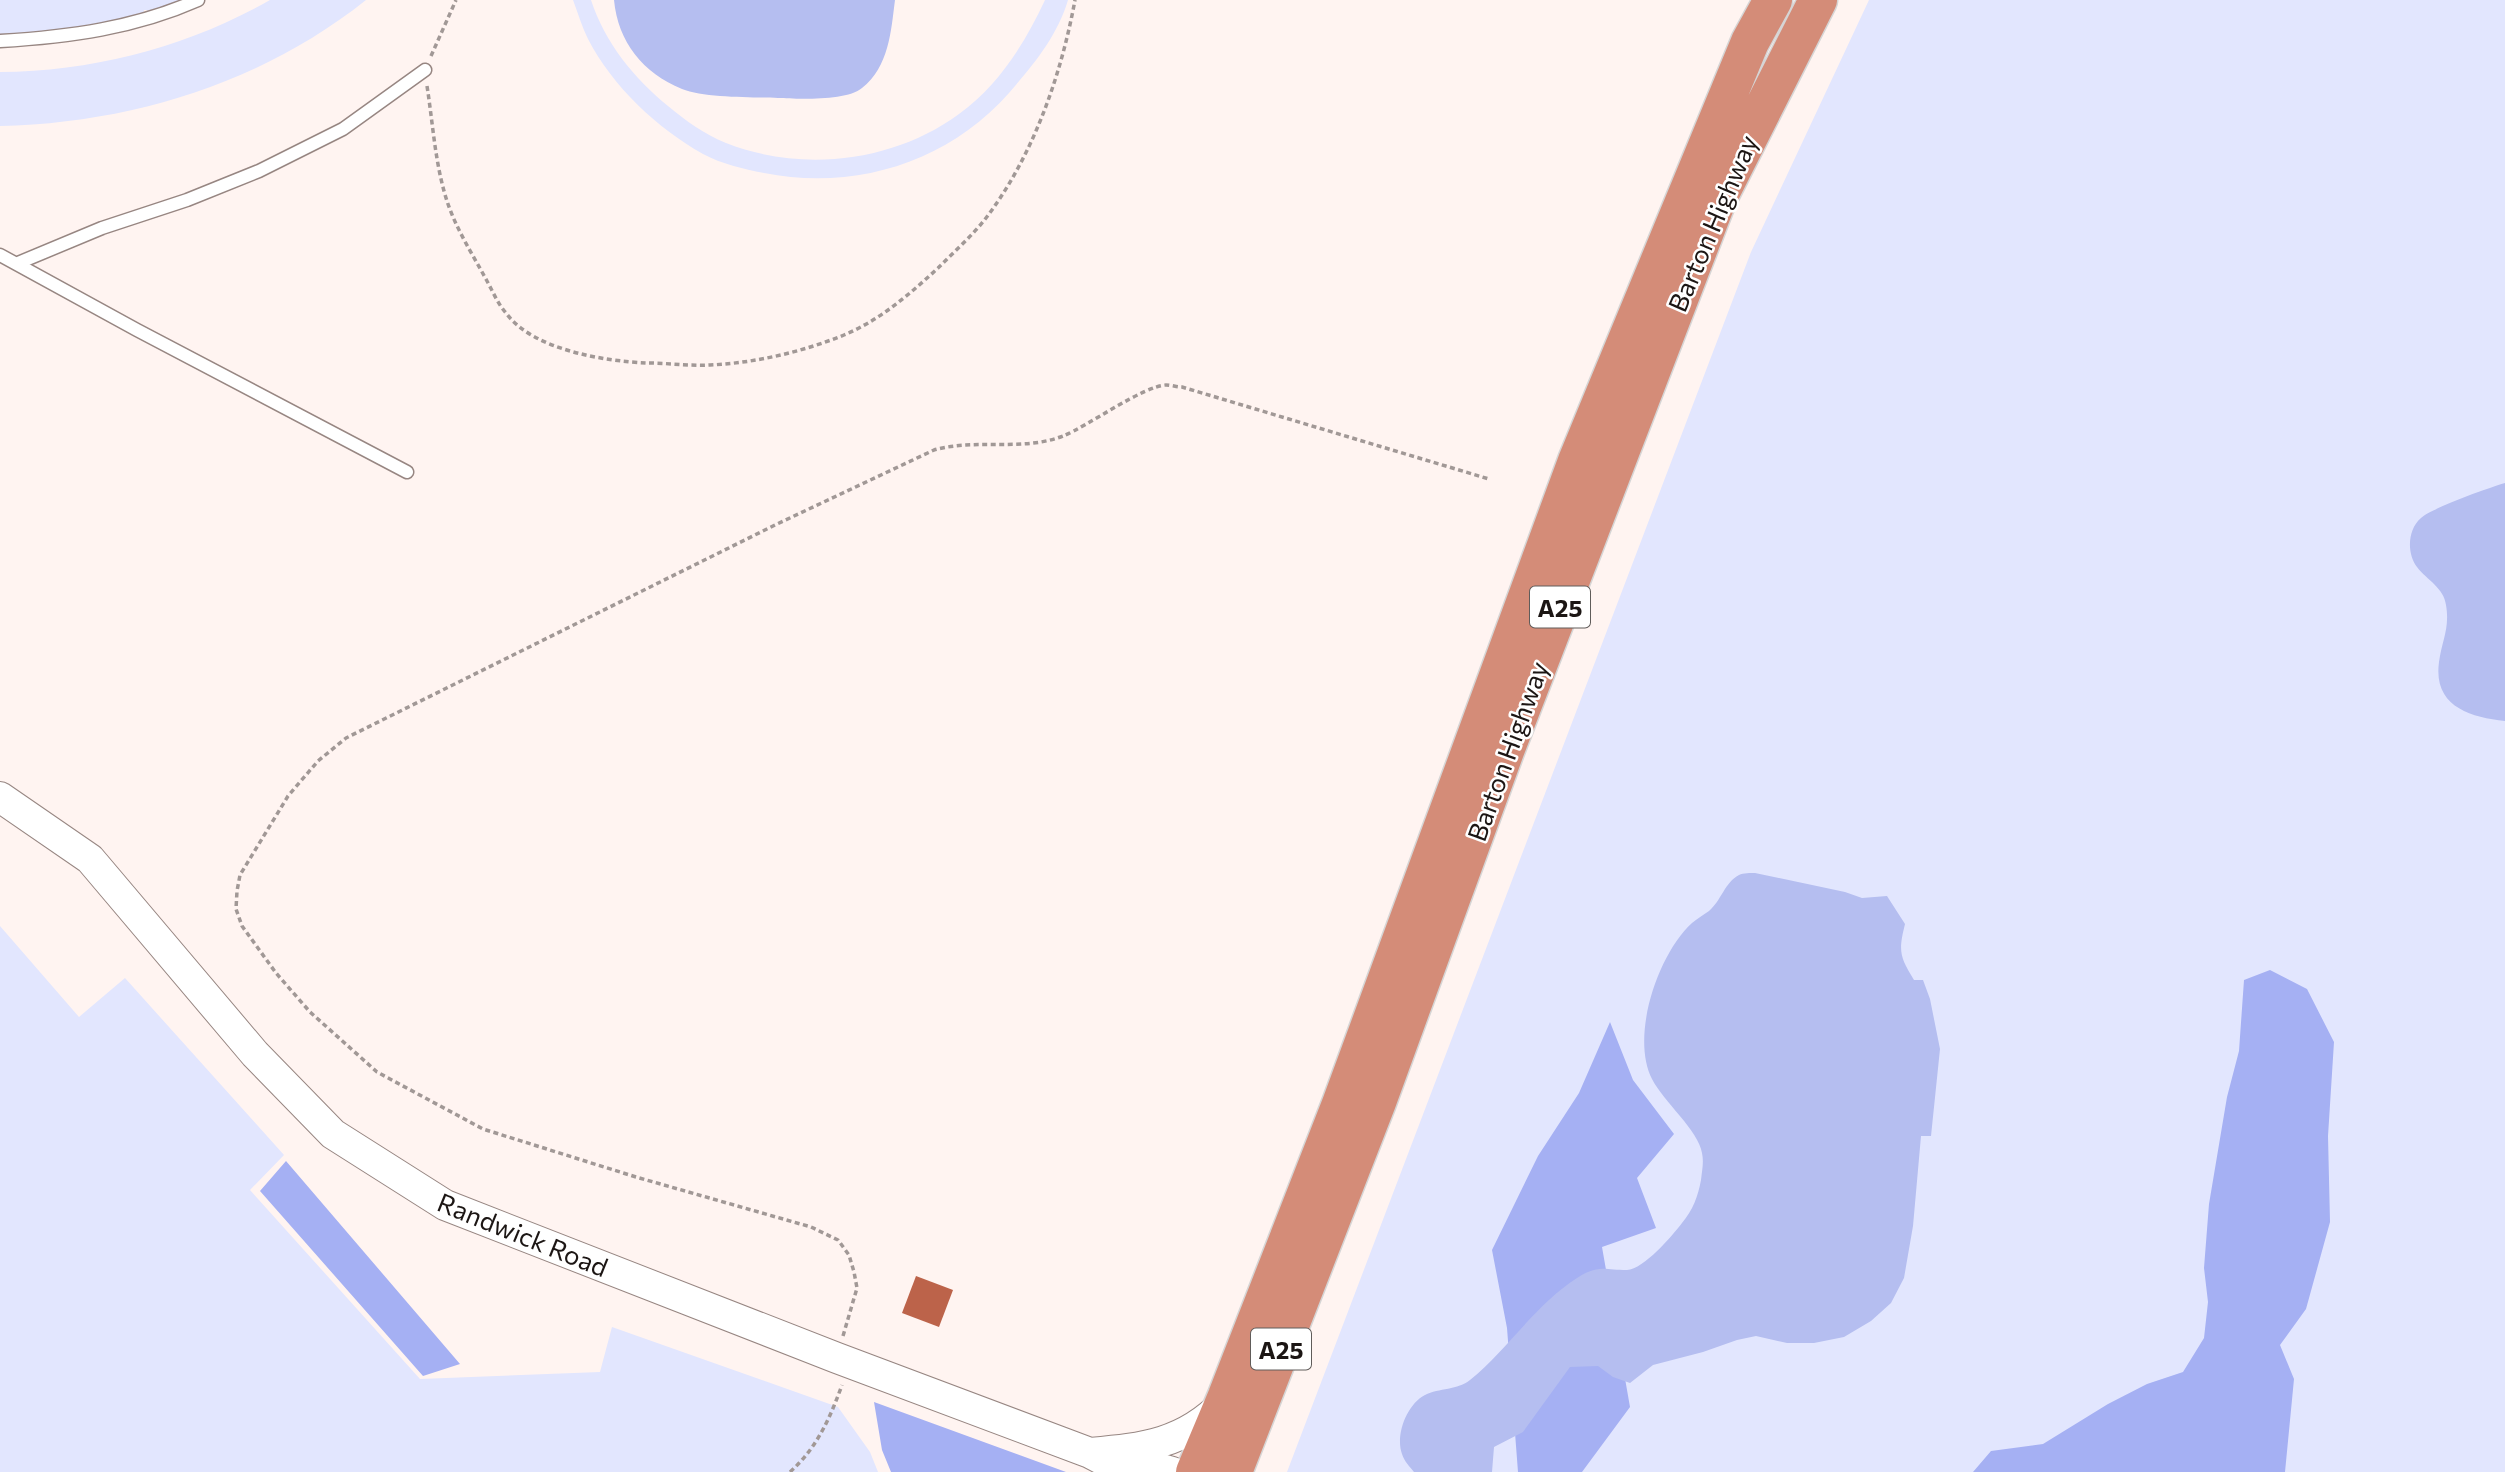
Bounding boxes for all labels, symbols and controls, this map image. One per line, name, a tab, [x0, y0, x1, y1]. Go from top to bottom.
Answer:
street label: Barton Highway	[1661, 130, 1763, 316]
road number: A25	[1530, 586, 1590, 628]
street label: Barton Highway	[1460, 657, 1554, 845]
street label: Randwick Road	[433, 1186, 613, 1282]
road number: A25	[1251, 1329, 1311, 1370]

